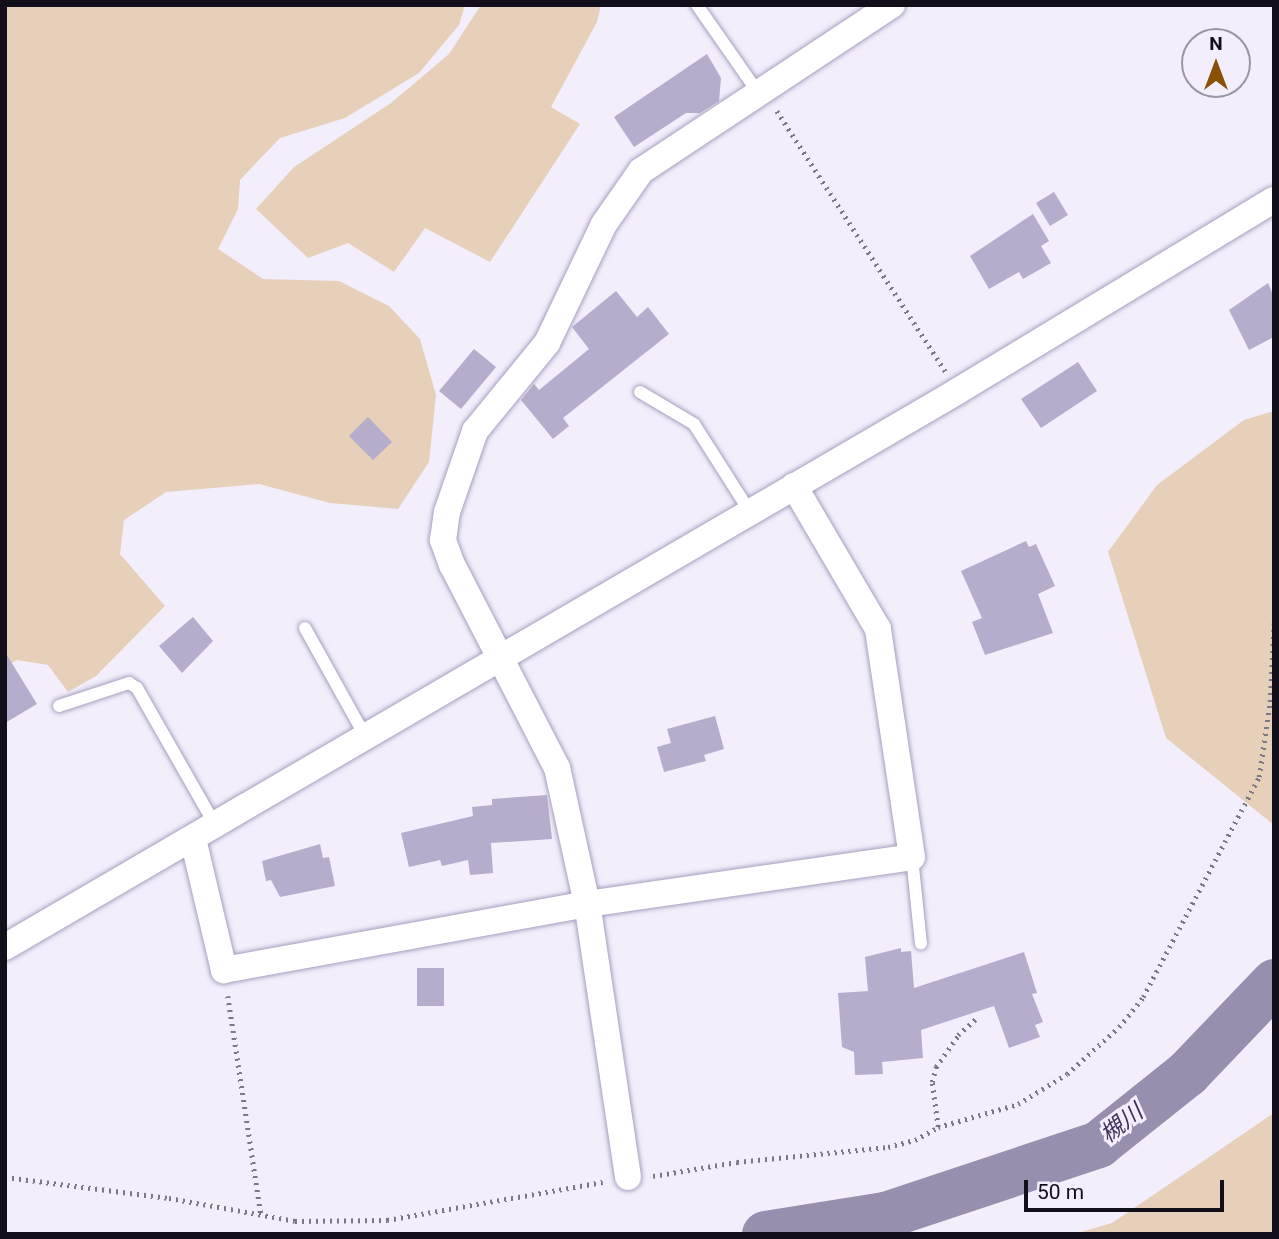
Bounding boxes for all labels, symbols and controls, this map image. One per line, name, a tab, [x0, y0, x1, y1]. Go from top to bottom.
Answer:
north arrow	[1181, 28, 1251, 98]
text: N	[1209, 32, 1223, 55]
water label: 槻川	[1095, 1099, 1149, 1149]
scale bar	[1027, 1166, 1226, 1210]
text: 50 m	[1037, 1180, 1084, 1204]

